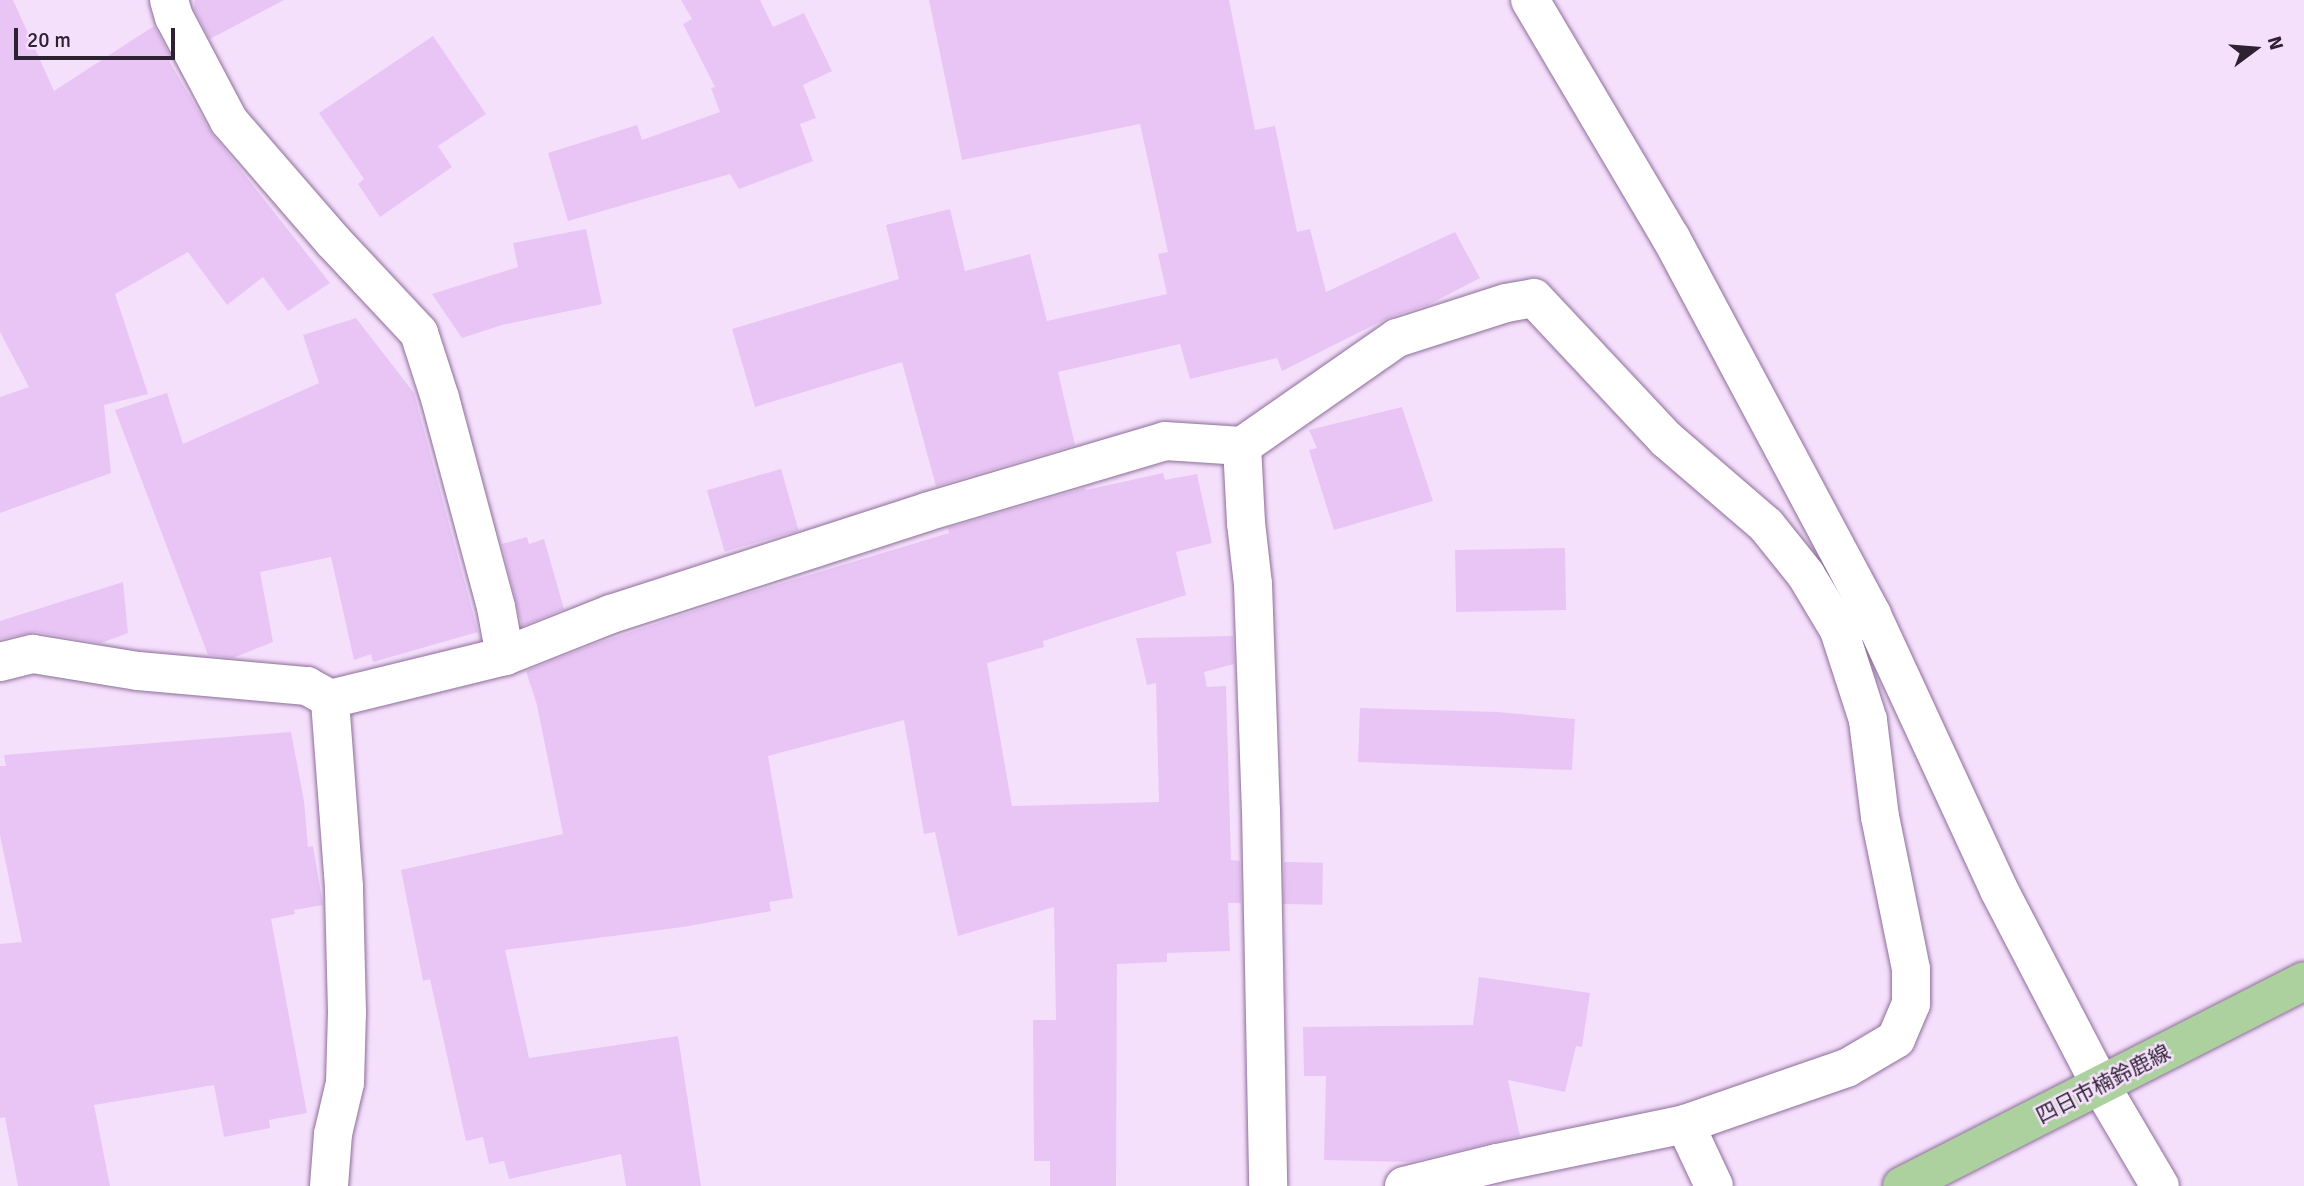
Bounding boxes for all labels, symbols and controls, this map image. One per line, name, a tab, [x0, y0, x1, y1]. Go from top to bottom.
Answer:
scale bar	[18, 14, 178, 58]
north arrow	[2220, 14, 2290, 84]
text: 20 m	[27, 27, 71, 53]
text: N	[2262, 34, 2289, 53]
street label: 四日市楠鈴鹿線	[2032, 1039, 2174, 1129]

